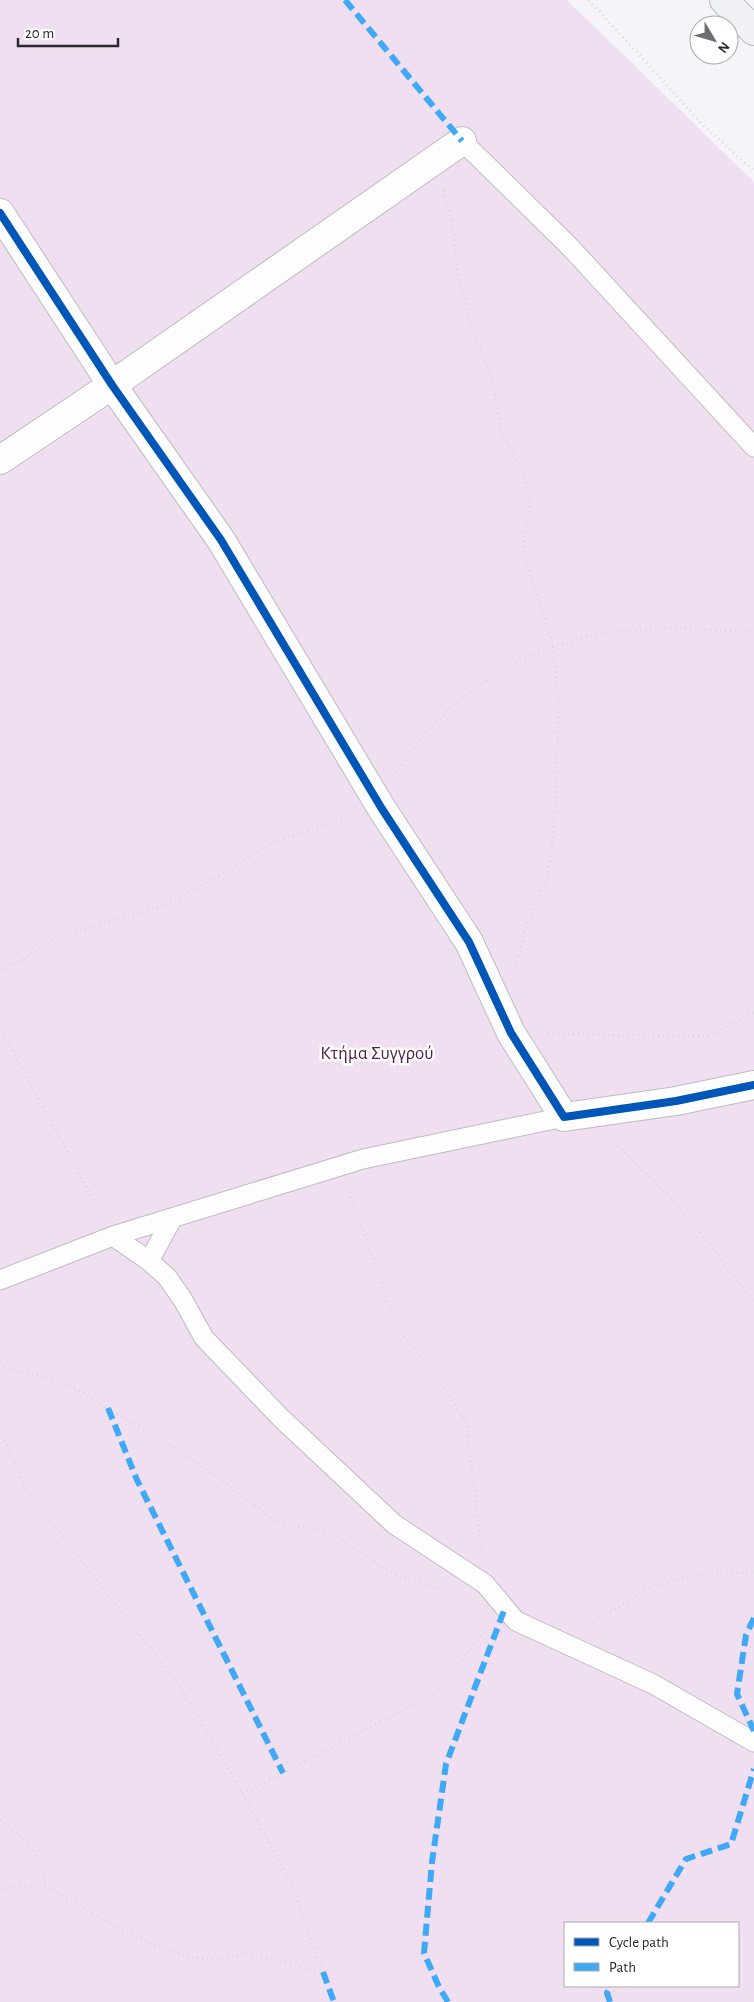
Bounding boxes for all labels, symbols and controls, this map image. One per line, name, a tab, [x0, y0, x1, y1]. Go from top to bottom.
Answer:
scale bar	[18, 15, 118, 47]
north arrow	[689, 15, 739, 65]
text: 20 m	[25, 26, 54, 41]
text: N	[715, 39, 732, 56]
park label: Κτήμα Συγγρού	[320, 1044, 434, 1063]
legend	[564, 1922, 739, 1987]
text: Cycle path	[609, 1935, 669, 1950]
text: Path	[609, 1960, 636, 1975]

